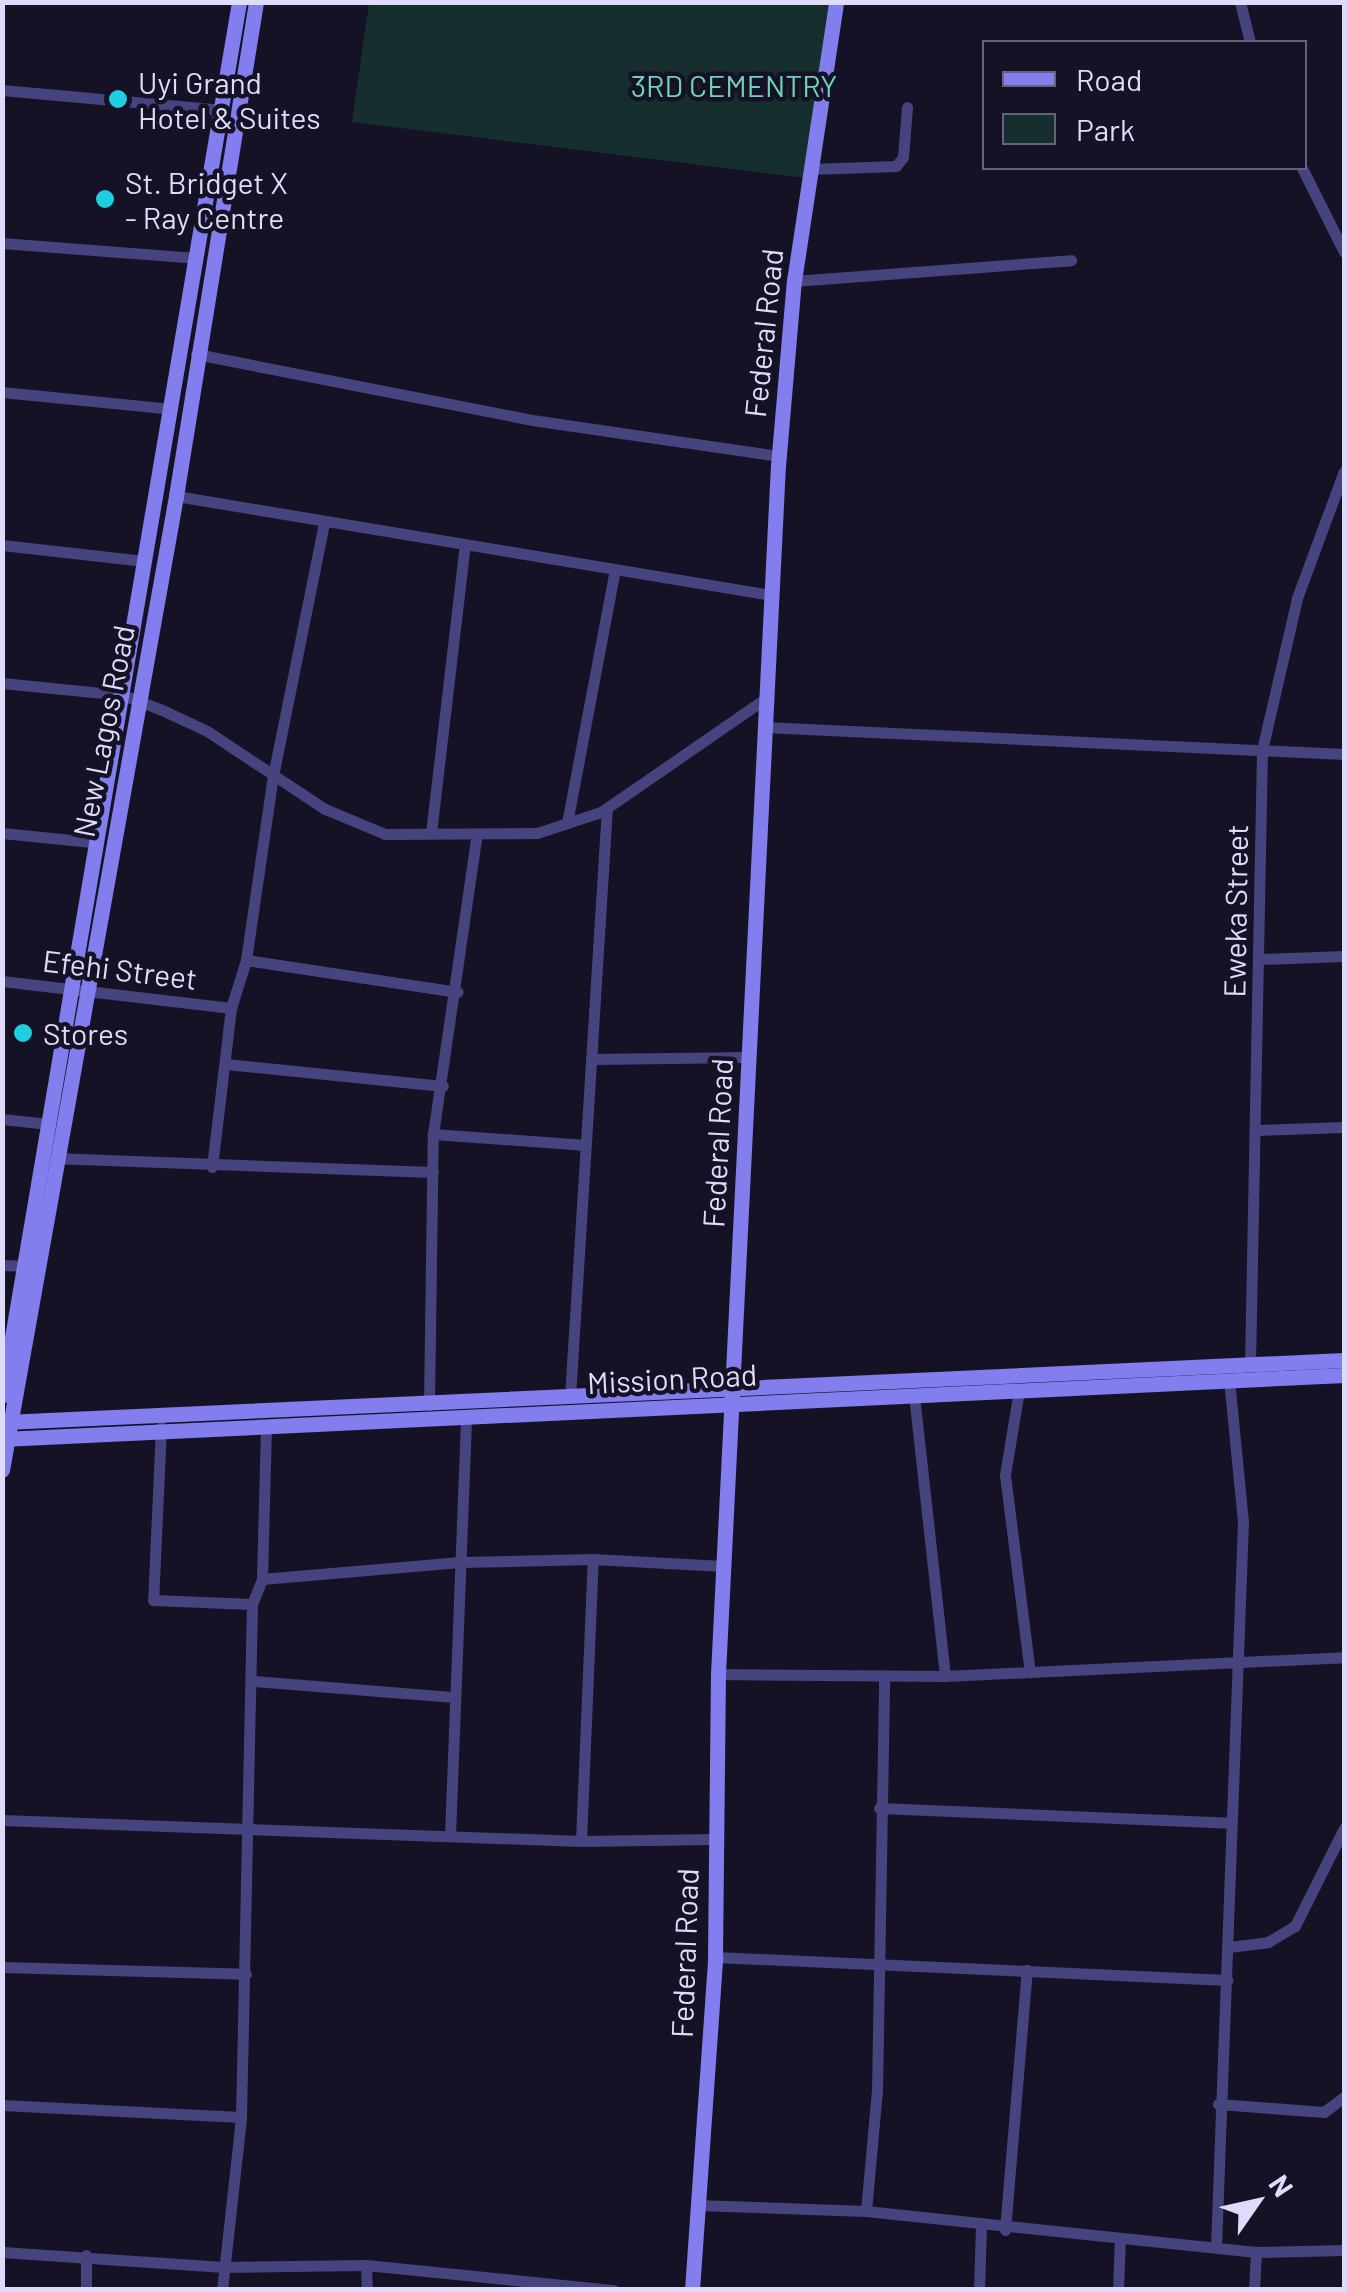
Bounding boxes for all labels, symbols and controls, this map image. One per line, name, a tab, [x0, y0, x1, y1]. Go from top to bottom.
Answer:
legend	[982, 40, 1307, 170]
text: Road	[1076, 61, 1142, 97]
place label: Uyi Grand Hotel & Suites	[138, 64, 321, 134]
park label: 3RD CEMENTRY	[631, 67, 837, 103]
marker: Uyi Grand Hotel & Suites	[107, 88, 129, 110]
text: Park	[1076, 111, 1135, 147]
place label: St. Bridget X - Ray Centre	[125, 164, 288, 234]
marker: St. Bridget X - Ray Centre	[94, 188, 116, 210]
street label: Federal Road	[736, 247, 790, 419]
street label: New Lagos Road	[65, 622, 141, 840]
street label: Eweka Street	[1215, 824, 1255, 998]
street label: Efehi Street	[41, 942, 199, 996]
place label: Stores	[43, 1015, 128, 1051]
marker: Stores	[12, 1022, 34, 1044]
street label: Federal Road	[695, 1057, 739, 1229]
street label: Mission Road	[586, 1356, 758, 1400]
street label: Federal Road	[663, 1868, 705, 2038]
north arrow	[1207, 2152, 1307, 2252]
text: N	[1263, 2168, 1301, 2202]

